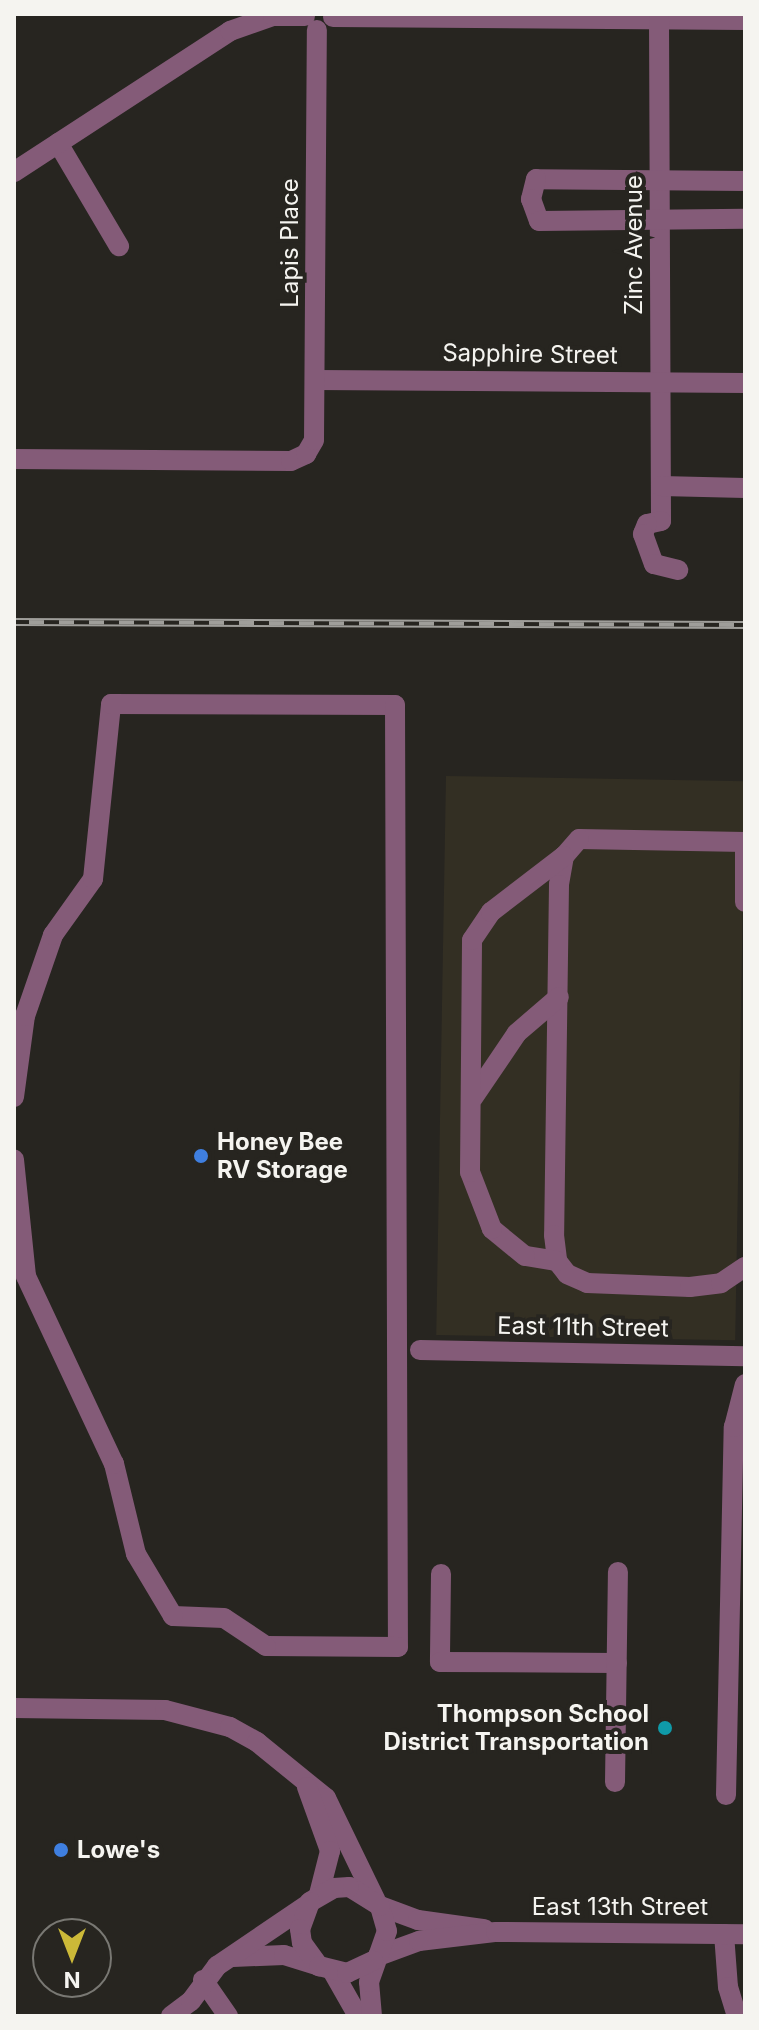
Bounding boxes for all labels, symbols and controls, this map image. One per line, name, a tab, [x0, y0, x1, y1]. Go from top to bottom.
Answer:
street label: Zinc Avenue	[620, 175, 648, 315]
street label: Lapis Place	[276, 178, 304, 308]
street label: Sapphire Street	[442, 338, 618, 370]
place label: Honey Bee RV Storage	[217, 1128, 348, 1184]
marker: Honey Bee RV Storage	[192, 1147, 210, 1165]
street label: East 11th Street	[497, 1311, 669, 1343]
place label: Thompson School District Transportation	[384, 1700, 649, 1756]
marker: Thompson School District Transportation	[656, 1719, 674, 1737]
place label: Lowe's	[77, 1836, 160, 1864]
marker: Lowe's	[52, 1841, 70, 1859]
street label: East 13th Street	[532, 1893, 708, 1921]
north arrow	[32, 1918, 112, 1998]
text: N	[64, 1967, 80, 1993]

